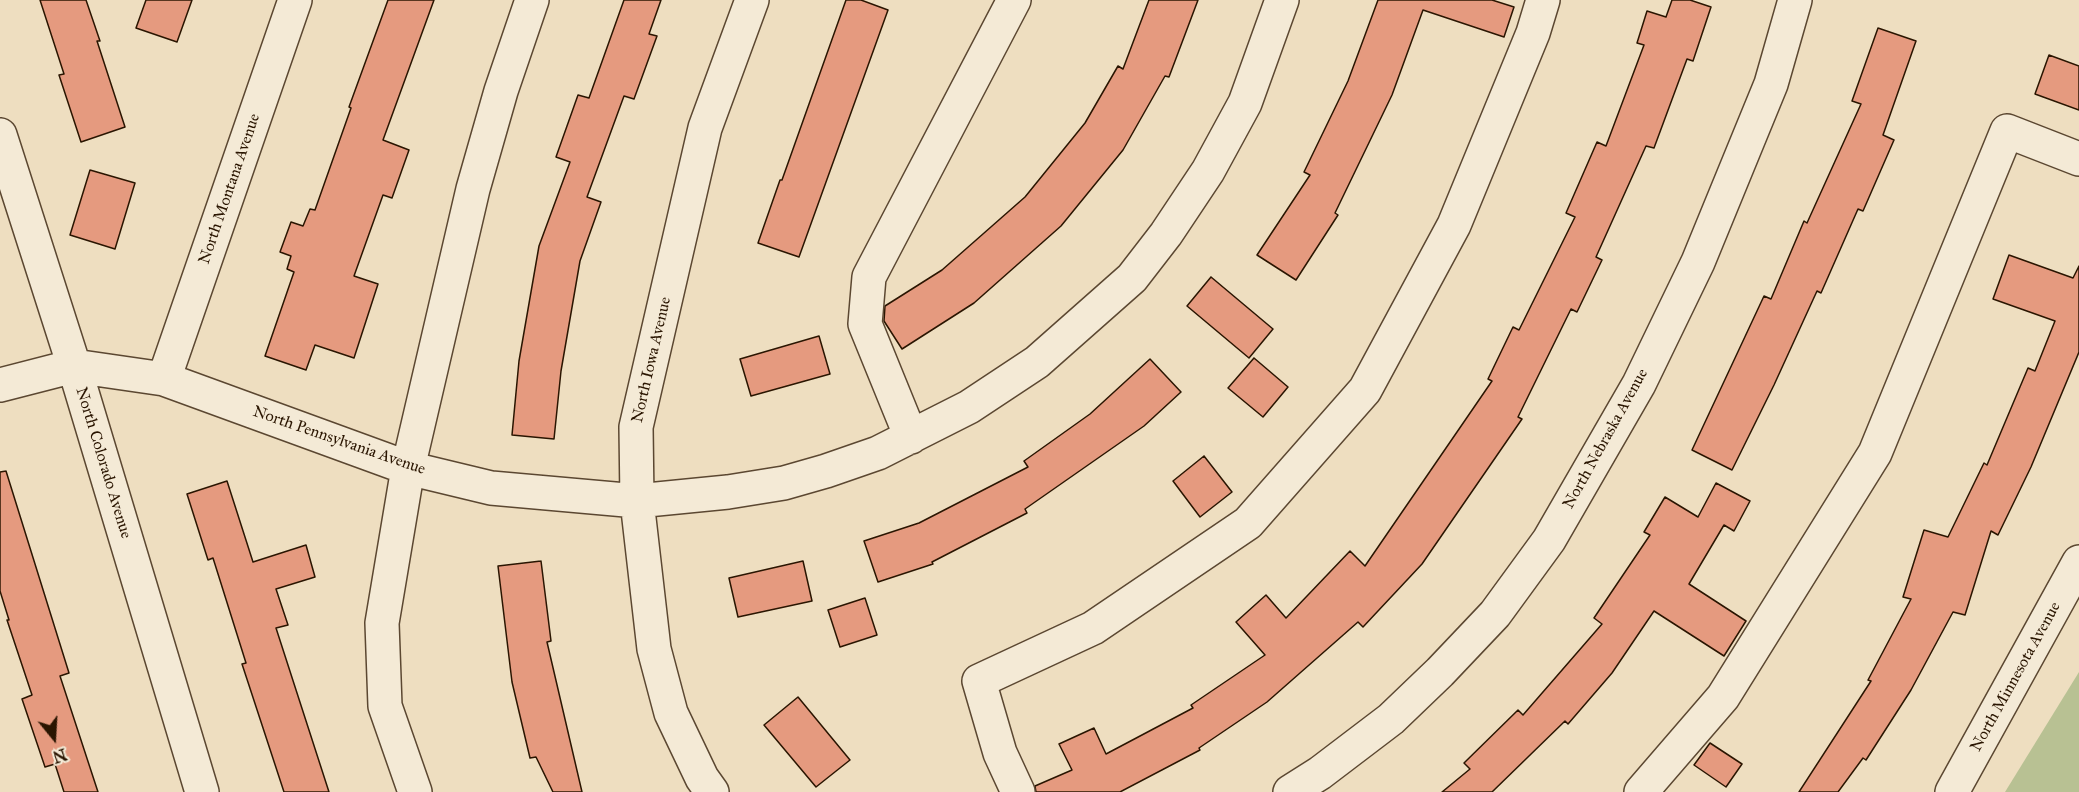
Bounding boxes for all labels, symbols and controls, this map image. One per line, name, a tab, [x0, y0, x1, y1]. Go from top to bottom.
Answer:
street label: North Montana Avenue	[195, 111, 265, 267]
street label: North Iowa Avenue	[628, 295, 676, 425]
street label: North Nebraska Avenue	[1559, 366, 1653, 512]
street label: North Colorado Avenue	[71, 385, 135, 541]
street label: North Pennsylvania Avenue	[250, 402, 428, 480]
street label: North Minnesota Avenue	[1967, 599, 2065, 755]
north arrow	[24, 708, 84, 768]
text: N	[50, 744, 69, 767]

